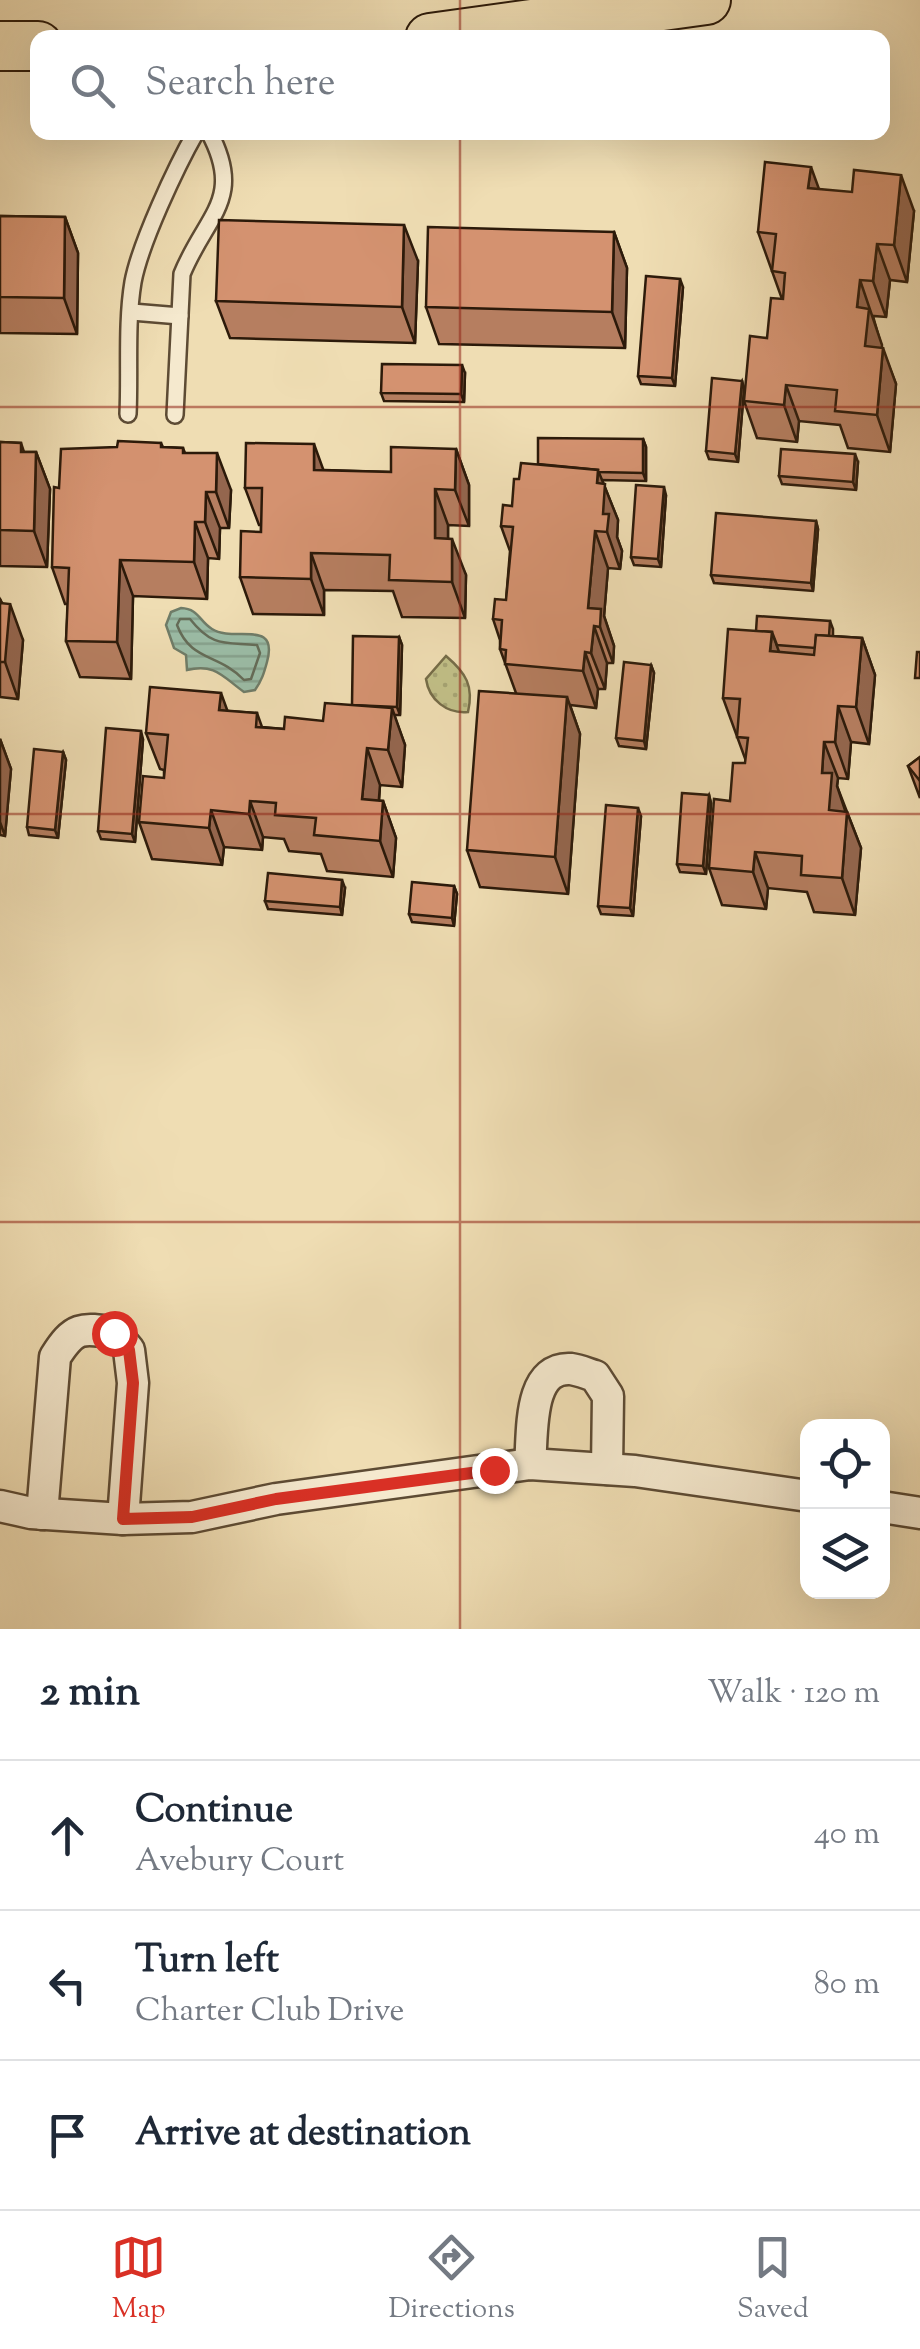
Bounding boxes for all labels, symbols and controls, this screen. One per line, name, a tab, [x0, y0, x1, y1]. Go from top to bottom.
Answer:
search box	[30, 30, 890, 140]
icon: search	[65, 58, 120, 113]
text: Search here	[145, 58, 336, 112]
route start	[92, 1311, 138, 1357]
map controls	[800, 1419, 890, 1599]
button: locate	[800, 1419, 890, 1509]
route end	[472, 1448, 518, 1494]
button: layers	[800, 1509, 890, 1599]
text: 2 min	[40, 1664, 140, 1724]
text: Walk · 120 m	[707, 1671, 880, 1717]
text: Continue	[135, 1785, 293, 1839]
icon: ahead	[40, 1808, 95, 1863]
text: 40 m	[814, 1812, 880, 1858]
text: Avebury Court	[135, 1839, 344, 1885]
text: Turn left	[135, 1935, 279, 1989]
icon: left	[40, 1958, 95, 2013]
text: 80 m	[814, 1962, 880, 2008]
text: Charter Club Drive	[135, 1989, 404, 2035]
icon: arrive	[40, 2108, 95, 2163]
text: Arrive at destination	[135, 2108, 471, 2162]
tab: Map	[111, 2230, 166, 2330]
tab: Directions	[388, 2230, 515, 2330]
tab: Saved	[737, 2230, 809, 2330]

